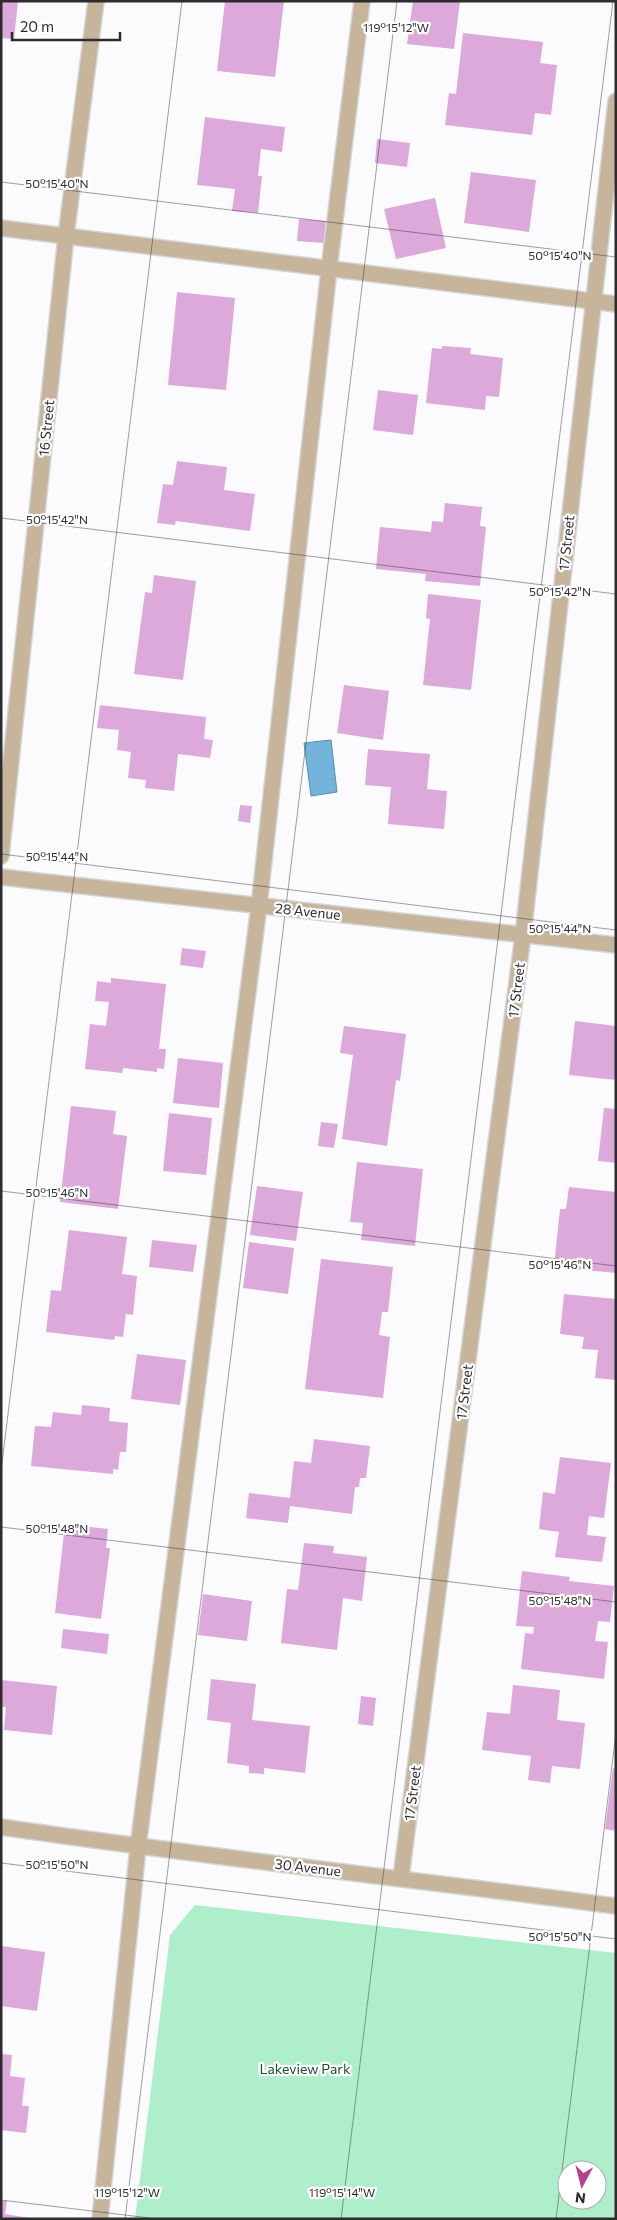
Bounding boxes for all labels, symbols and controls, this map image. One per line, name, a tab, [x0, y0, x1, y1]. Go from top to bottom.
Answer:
scale bar	[12, 10, 120, 42]
text: 20 m	[20, 17, 54, 35]
text: 119°15'12"W	[363, 20, 429, 34]
text: 50°15'40"N	[25, 176, 89, 190]
text: 50°15'40"N	[528, 248, 592, 262]
street label: 16 Street	[35, 399, 57, 457]
text: 50°15'42"N	[26, 512, 88, 526]
street label: 17 Street	[555, 514, 577, 572]
text: 50°15'42"N	[529, 584, 591, 598]
text: 50°15'44"N	[26, 849, 88, 863]
street label: 28 Avenue	[275, 899, 341, 923]
text: 50°15'44"N	[529, 921, 591, 935]
street label: 17 Street	[504, 961, 528, 1019]
text: 50°15'46"N	[26, 1185, 88, 1199]
text: 50°15'46"N	[529, 1257, 591, 1271]
street label: 17 Street	[452, 1363, 476, 1421]
text: 50°15'48"N	[26, 1521, 88, 1535]
text: 50°15'48"N	[529, 1593, 591, 1607]
street label: 17 Street	[400, 1764, 424, 1822]
street label: 30 Avenue	[274, 1855, 342, 1879]
text: 50°15'50"N	[25, 1857, 89, 1871]
text: 50°15'50"N	[528, 1929, 592, 1943]
park label: Lakeview Park	[260, 2060, 351, 2077]
north arrow	[557, 2160, 607, 2210]
text: 119°15'12"W	[94, 2185, 160, 2199]
text: 119°15'14"W	[309, 2185, 375, 2199]
text: N	[574, 2189, 587, 2207]

